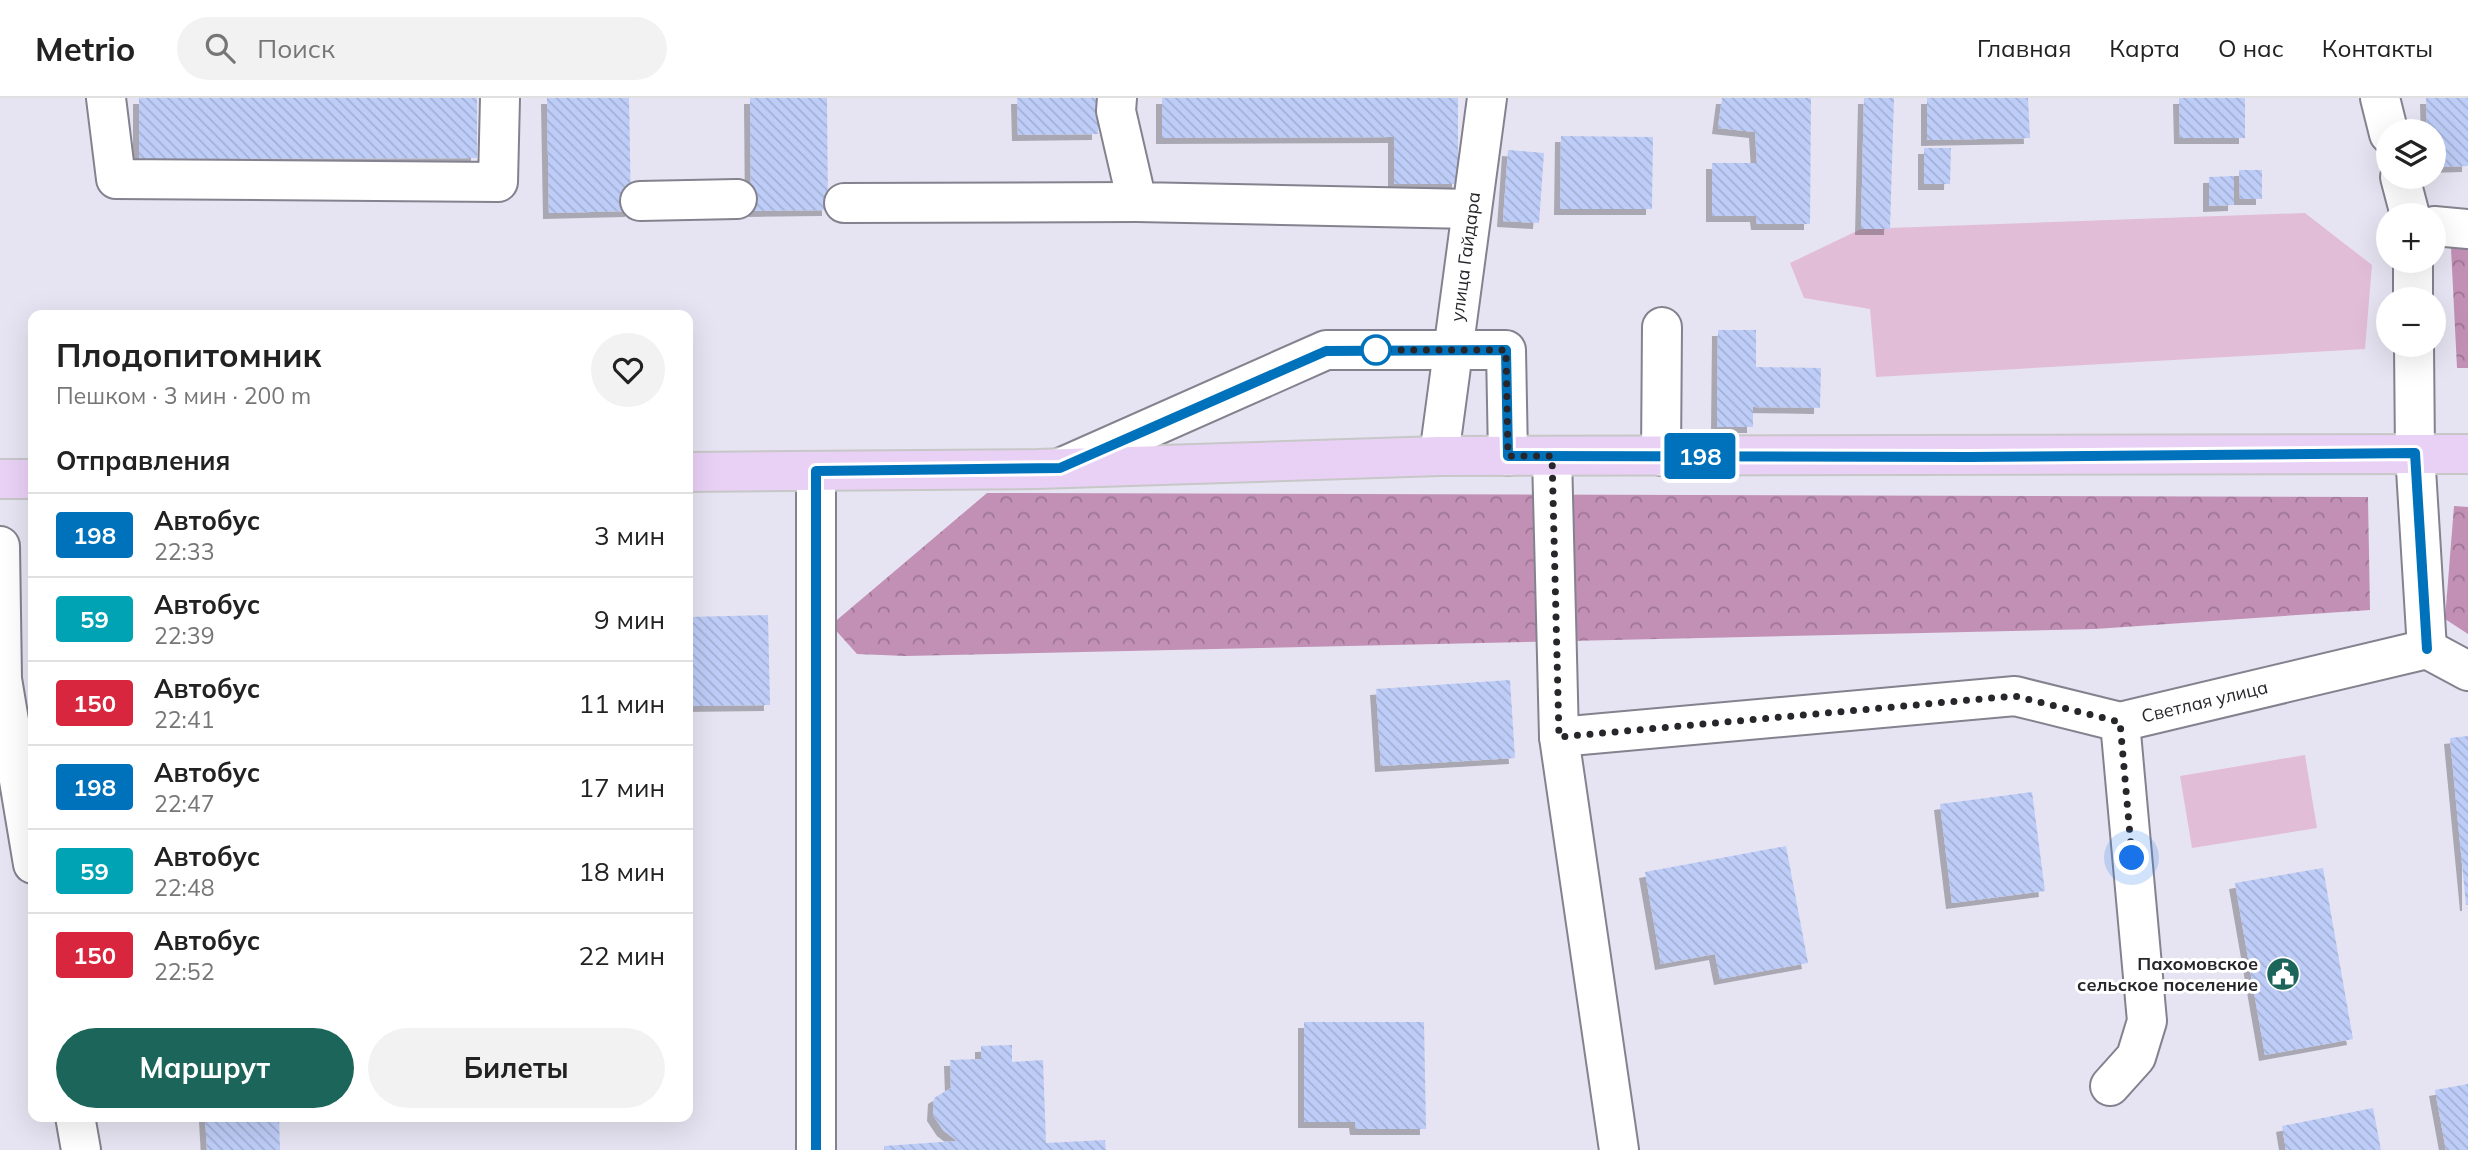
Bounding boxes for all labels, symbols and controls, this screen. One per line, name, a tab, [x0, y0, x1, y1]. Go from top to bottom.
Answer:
search box	[177, 17, 667, 80]
text: Metrio	[35, 28, 135, 69]
icon: search	[201, 29, 239, 67]
text: Поиск	[257, 32, 335, 65]
text: Главная	[1977, 33, 2071, 63]
text: Карта	[2109, 33, 2180, 63]
text: О нас	[2218, 33, 2284, 63]
text: Контакты	[2322, 33, 2433, 63]
map controls	[2376, 119, 2446, 357]
button: layers	[2376, 119, 2446, 189]
street label: улица Гайдара	[1445, 191, 1485, 323]
button: +	[2376, 203, 2446, 273]
button: −	[2376, 287, 2446, 357]
button: heart	[591, 333, 665, 407]
text: Плодопитомник	[56, 334, 321, 375]
unlabelled marker	[1361, 335, 1391, 365]
text: Пешком · 3 мин · 200 m	[56, 381, 311, 410]
line badge: 198	[1660, 433, 1740, 479]
text: 198	[1678, 441, 1722, 471]
text: Отправления	[56, 444, 230, 477]
text: Автобус	[154, 504, 260, 537]
text: 3 мин	[594, 519, 665, 552]
text: 198	[73, 520, 116, 550]
text: 22:33	[154, 537, 214, 566]
text: Автобус	[154, 588, 260, 621]
text: 9 мин	[594, 603, 665, 636]
text: 59	[80, 604, 109, 634]
text: 22:39	[154, 621, 214, 650]
text: Автобус	[154, 672, 260, 705]
street label: Светлая улица	[2139, 675, 2270, 728]
text: 11 мин	[578, 687, 665, 720]
text: 150	[73, 688, 116, 718]
text: 22:41	[154, 705, 214, 734]
text: Автобус	[154, 756, 260, 789]
text: 17 мин	[578, 771, 665, 804]
text: 198	[73, 772, 116, 802]
text: 22:47	[154, 789, 214, 818]
text: Автобус	[154, 840, 260, 873]
your location	[2114, 840, 2149, 875]
text: 18 мин	[578, 855, 665, 888]
text: 59	[80, 856, 109, 886]
text: 22:48	[154, 873, 214, 902]
text: Автобус	[154, 924, 260, 957]
text: 22 мин	[578, 939, 665, 972]
text: 150	[73, 940, 116, 970]
place label: Пахомовское сельское поселение	[2077, 952, 2258, 996]
public building icon: Пахомовское сельское поселение	[2264, 955, 2302, 993]
text: 22:52	[154, 957, 214, 986]
button: Маршрут	[56, 1028, 354, 1108]
button: Билеты	[368, 1028, 665, 1108]

